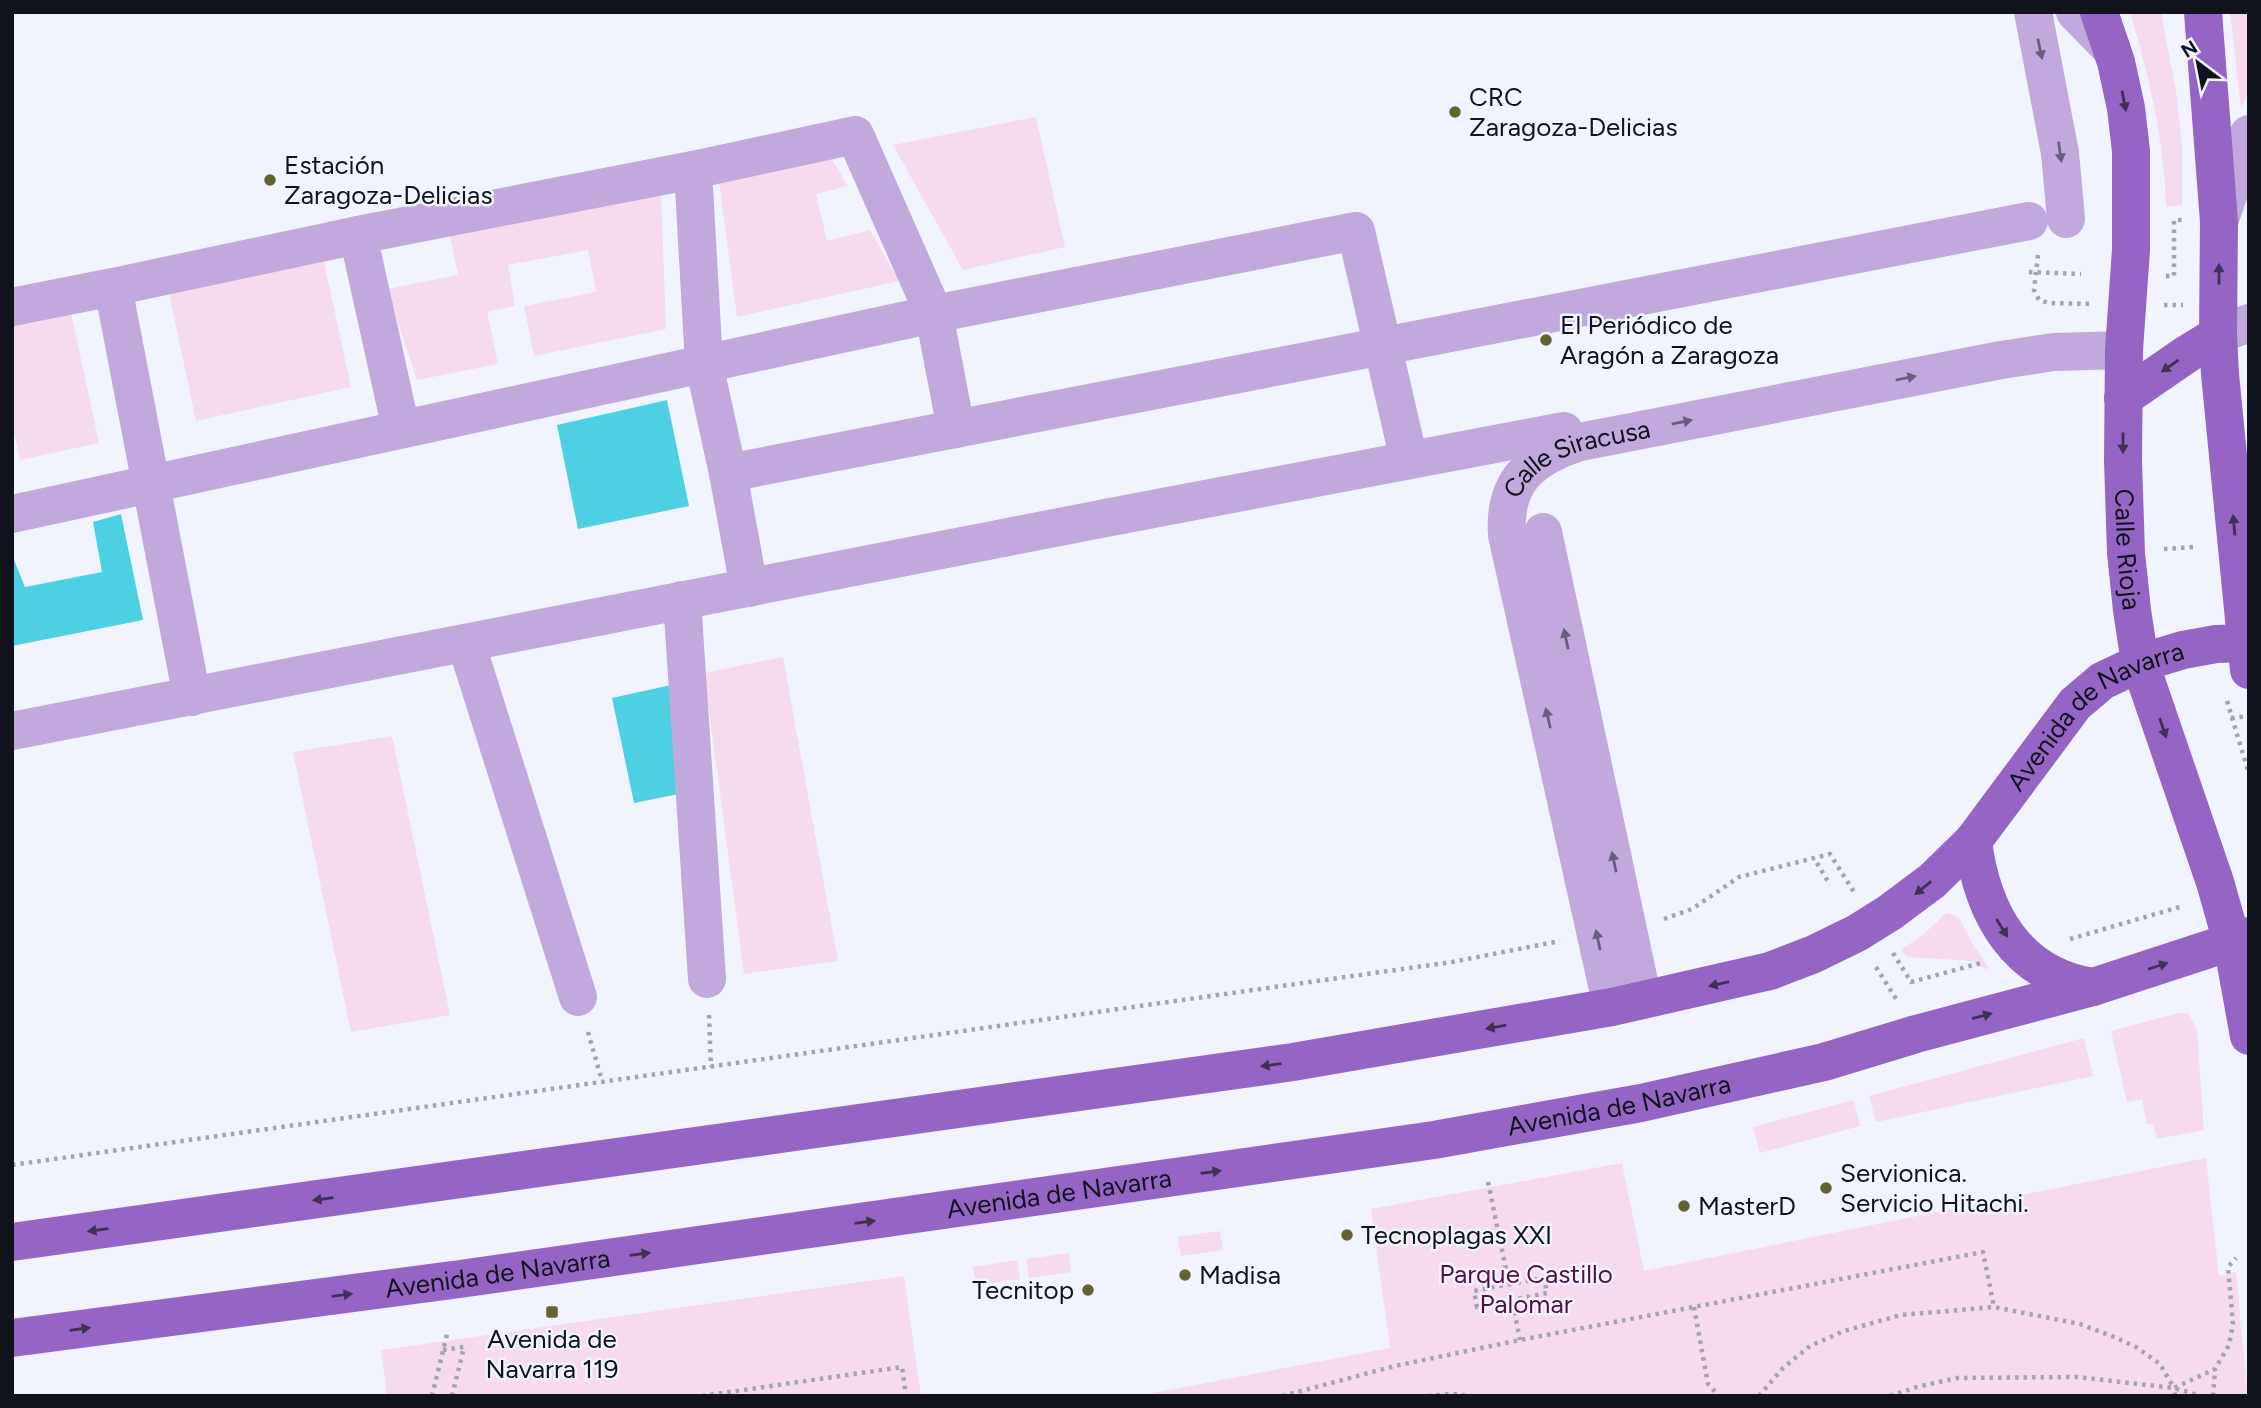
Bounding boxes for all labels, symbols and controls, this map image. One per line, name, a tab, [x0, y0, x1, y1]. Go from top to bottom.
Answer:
north arrow	[2163, 28, 2233, 98]
text: N	[2177, 35, 2202, 63]
one-way arrow	[2035, 38, 2046, 60]
place label: CRC Zaragoza-Delicias	[1469, 81, 1678, 143]
one-way arrow	[2119, 90, 2130, 112]
marker: CRC Zaragoza-Delicias	[1447, 104, 1463, 120]
one-way arrow	[2054, 141, 2065, 163]
place label: Estación Zaragoza-Delicias	[284, 149, 493, 211]
marker: Estación Zaragoza-Delicias	[262, 172, 278, 188]
one-way arrow	[2213, 263, 2225, 285]
place label: El Periódico de Aragón a Zaragoza	[1560, 309, 1779, 371]
marker: El Periódico de Aragón a Zaragoza	[1538, 332, 1554, 348]
one-way arrow	[2161, 359, 2179, 373]
one-way arrow	[1895, 373, 1917, 384]
street label: Calle Siracusa	[1496, 413, 1653, 503]
one-way arrow	[1671, 417, 1693, 428]
one-way arrow	[2117, 432, 2129, 454]
street label: Calle Rioja	[2108, 488, 2148, 612]
one-way arrow	[2228, 514, 2239, 536]
one-way arrow	[1561, 628, 1572, 650]
street label: Avenida de Navarra	[2000, 635, 2188, 797]
one-way arrow	[1542, 707, 1553, 729]
one-way arrow	[2158, 717, 2169, 738]
one-way arrow	[1608, 851, 1619, 873]
one-way arrow	[1915, 881, 1933, 896]
one-way arrow	[1995, 919, 2009, 937]
one-way arrow	[1592, 929, 1603, 951]
one-way arrow	[2147, 961, 2168, 971]
one-way arrow	[1708, 978, 1730, 989]
one-way arrow	[1972, 1011, 1993, 1021]
one-way arrow	[1485, 1022, 1507, 1033]
one-way arrow	[1260, 1060, 1282, 1071]
street label: Avenida de Navarra	[1505, 1067, 1734, 1143]
place label: Servionica. Servicio Hitachi.	[1840, 1157, 2029, 1219]
street label: Avenida de Navarra	[945, 1162, 1174, 1225]
one-way arrow	[1201, 1166, 1223, 1177]
marker: Servionica. Servicio Hitachi.	[1818, 1180, 1834, 1196]
place label: MasterD	[1698, 1190, 1796, 1222]
one-way arrow	[312, 1194, 334, 1205]
marker: MasterD	[1676, 1198, 1692, 1214]
one-way arrow	[854, 1216, 876, 1227]
place label: Tecnoplagas XXI	[1361, 1219, 1552, 1251]
one-way arrow	[87, 1225, 109, 1236]
marker: Tecnoplagas XXI	[1339, 1227, 1355, 1243]
street label: Avenida de Navarra	[383, 1242, 612, 1305]
one-way arrow	[629, 1248, 651, 1259]
park label: Parque Castillo Palomar	[1439, 1258, 1613, 1320]
place label: Madisa	[1199, 1259, 1281, 1291]
marker: Madisa	[1177, 1267, 1193, 1283]
place label: Tecnitop	[972, 1274, 1074, 1306]
marker: Tecnitop	[1080, 1282, 1096, 1298]
one-way arrow	[331, 1289, 353, 1300]
marker: Avenida de Navarra 119	[544, 1304, 560, 1320]
place label: Avenida de Navarra 119	[485, 1323, 619, 1385]
one-way arrow	[69, 1324, 91, 1335]

